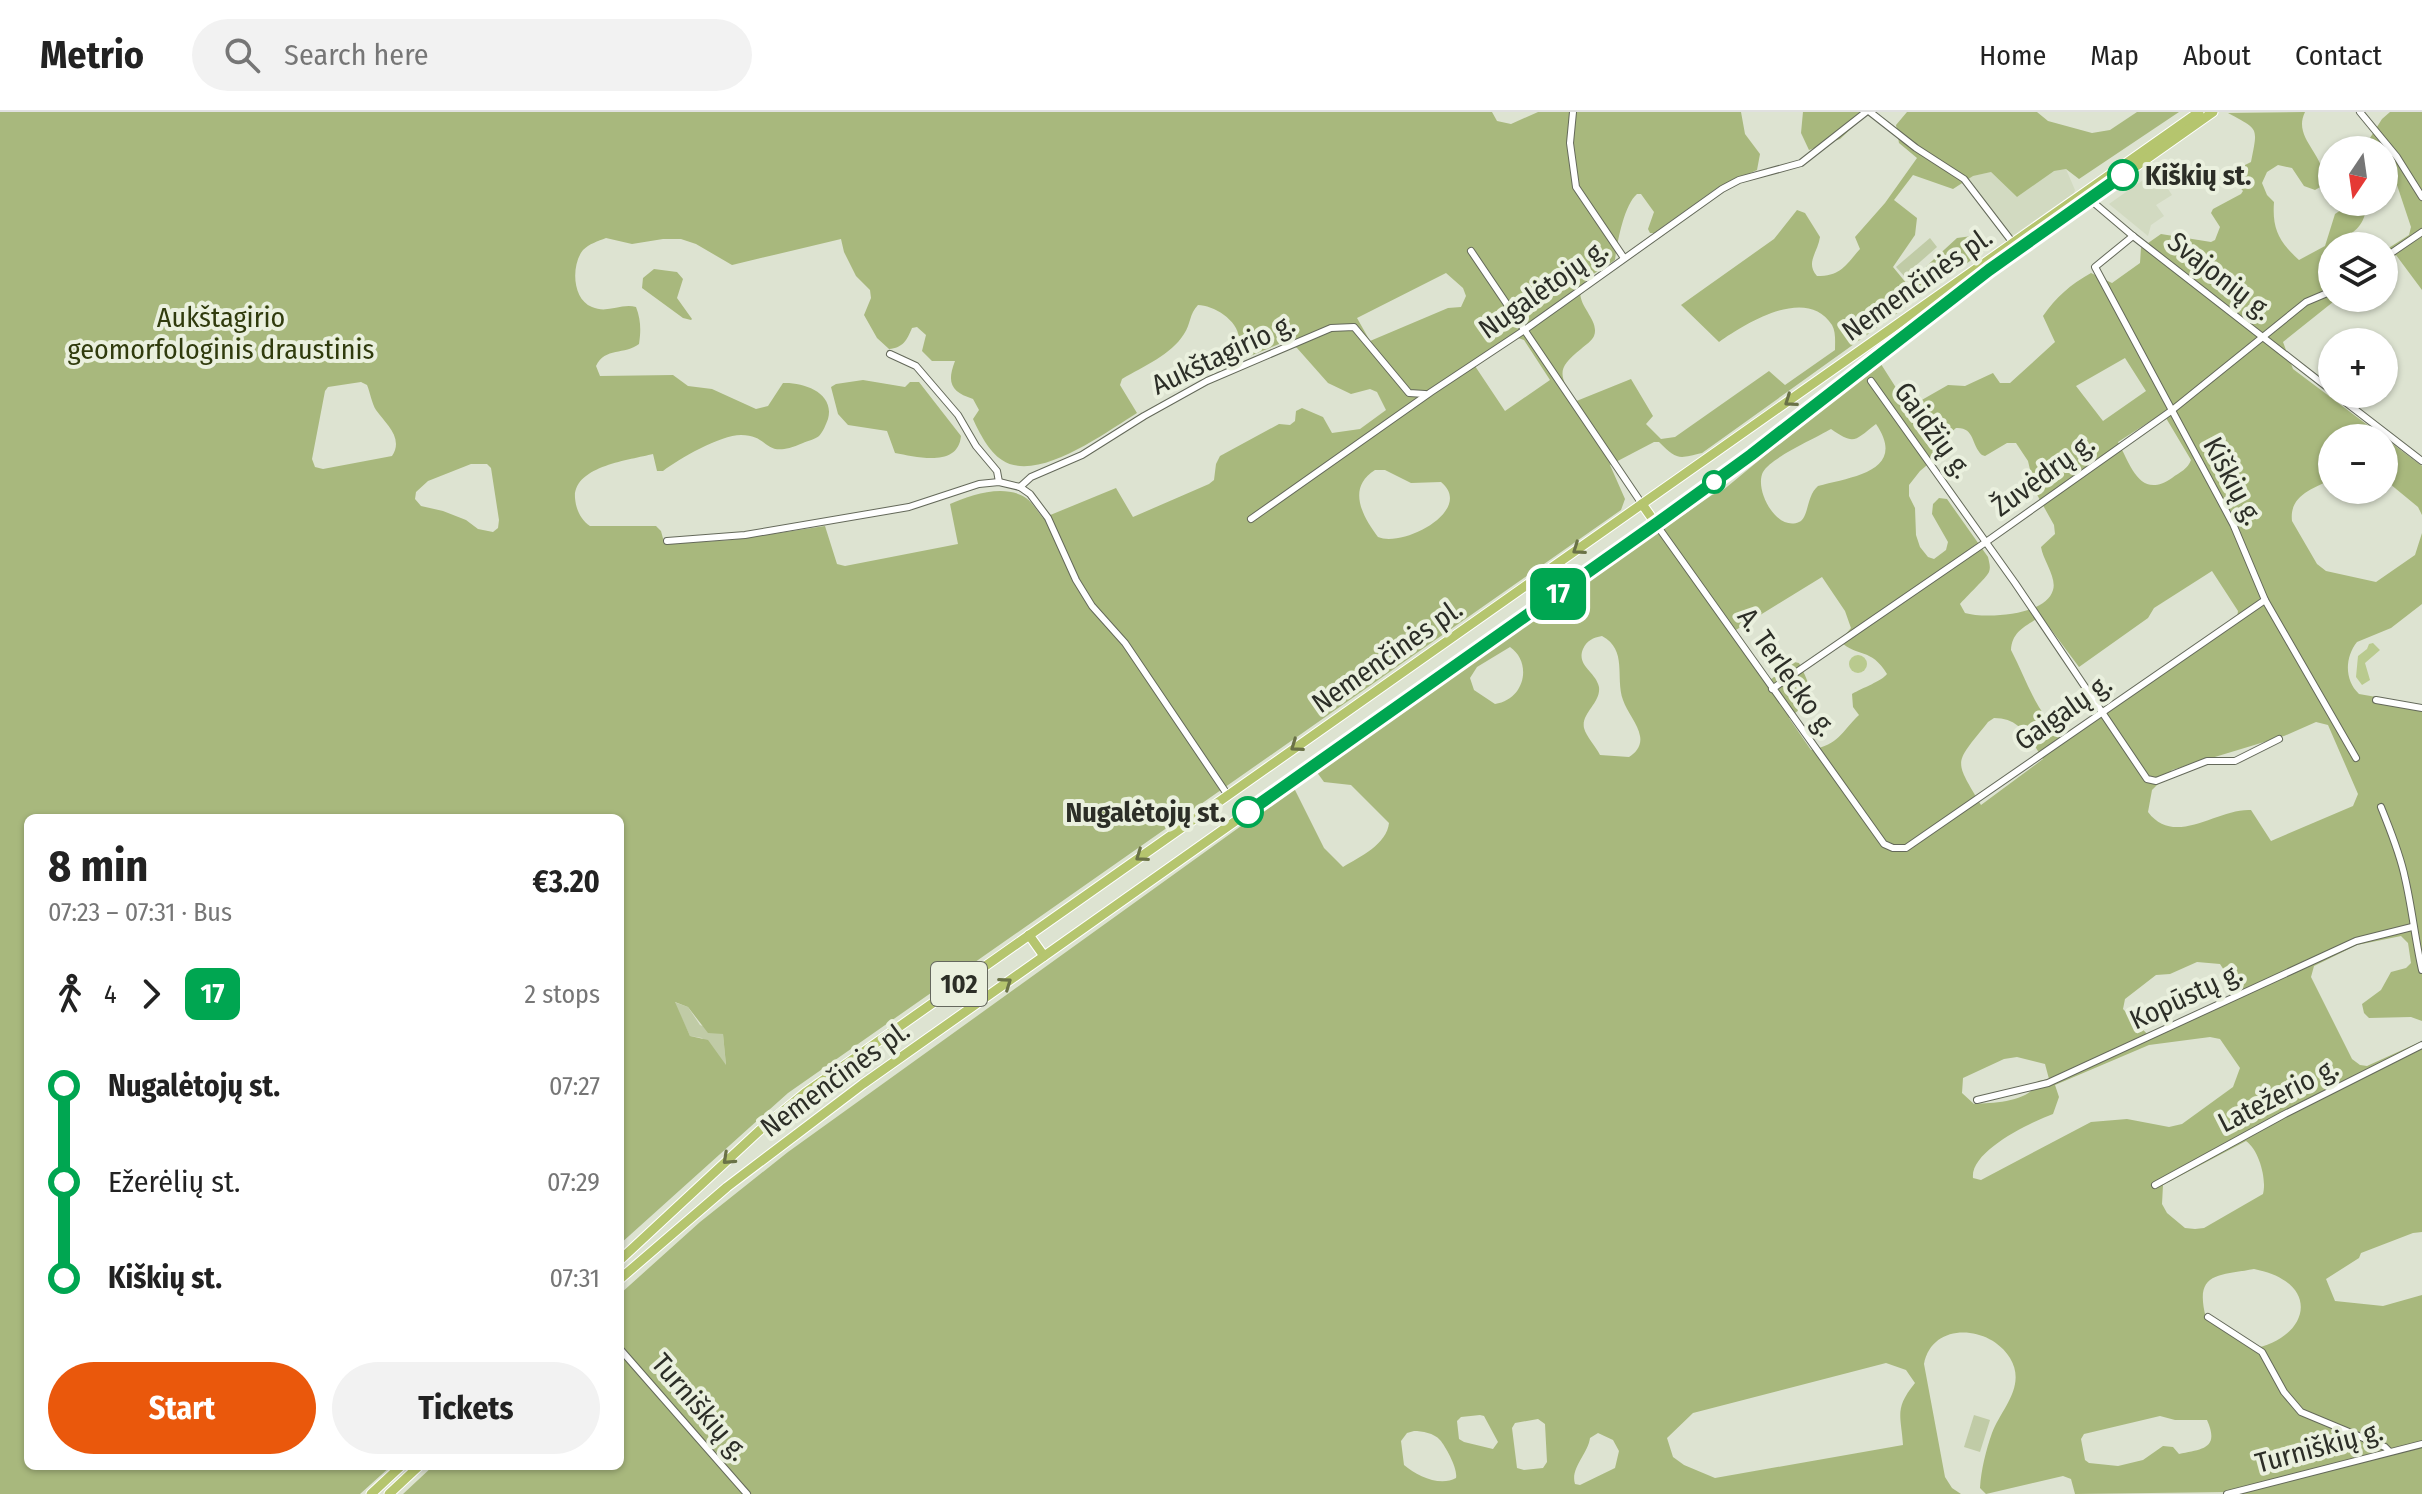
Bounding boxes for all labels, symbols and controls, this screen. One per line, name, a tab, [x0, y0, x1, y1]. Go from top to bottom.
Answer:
search box	[192, 19, 752, 91]
text: Metrio	[40, 32, 144, 78]
icon: search	[220, 33, 264, 77]
text: Search here	[284, 37, 429, 73]
text: Home	[1979, 39, 2046, 72]
text: Map	[2090, 39, 2139, 72]
text: About	[2183, 39, 2251, 72]
text: Contact	[2295, 39, 2382, 72]
north arrow	[2318, 136, 2398, 216]
map controls	[2318, 136, 2398, 504]
place label: Kiškių st.	[2145, 159, 2251, 192]
marker: Kiškių st.	[2108, 160, 2138, 190]
street label: Nemenčinės pl.	[1836, 220, 1998, 348]
street label: Svajonių g.	[2161, 225, 2279, 327]
button: layers	[2318, 232, 2398, 312]
street label: Nugalėtojų g.	[1472, 233, 1614, 345]
park label: Aukštagirio geomorfologinis draustinis	[67, 301, 375, 366]
street label: Aukštagirio g.	[1146, 306, 1300, 402]
button: +	[2318, 328, 2398, 408]
street label: Gaidžių g.	[1887, 376, 1979, 484]
one-way arrow	[1784, 391, 1798, 406]
button: −	[2318, 424, 2398, 504]
street label: Žuvėdrų g.	[1985, 427, 2101, 523]
street label: Kiškių g.	[2196, 432, 2270, 530]
unlabelled marker	[1703, 471, 1725, 493]
one-way arrow	[1573, 539, 1587, 554]
line badge: 17	[1522, 568, 1594, 620]
text: 17	[1546, 577, 1570, 610]
street label: Nemenčinės pl.	[1306, 592, 1468, 720]
street label: A. Terlecko g.	[1731, 602, 1843, 742]
street label: Gaigalų g.	[2008, 667, 2118, 757]
one-way arrow	[1291, 736, 1305, 751]
place label: Nugalėtojų st.	[1065, 796, 1226, 829]
marker: Nugalėtojų st.	[1233, 797, 1263, 827]
text: 8 min	[48, 840, 148, 893]
one-way arrow	[1135, 846, 1149, 861]
text: €3.20	[533, 864, 600, 900]
text: 07:23 – 07:31 · Bus	[48, 897, 232, 928]
street label: Kopūstų g.	[2125, 956, 2247, 1036]
road number: 102	[931, 962, 987, 1006]
icon: walk	[48, 972, 92, 1016]
icon: forward	[129, 972, 173, 1016]
text: 17	[201, 977, 224, 1010]
one-way arrow	[998, 978, 1012, 993]
text: 4	[104, 979, 117, 1010]
text: 2 stops	[525, 979, 600, 1010]
street label: Nemenčinės pl.	[754, 1014, 916, 1144]
street label: Latežerio g.	[2212, 1051, 2344, 1139]
text: Nugalėtojų st.	[108, 1068, 280, 1104]
text: 07:27	[549, 1071, 600, 1102]
one-way arrow	[723, 1149, 738, 1163]
text: Ežerėlių st.	[108, 1164, 240, 1200]
text: 07:29	[547, 1167, 600, 1198]
text: Kiškių st.	[108, 1260, 222, 1296]
text: 07:31	[549, 1263, 600, 1294]
street label: Turniškių g.	[645, 1347, 755, 1467]
button: Start	[48, 1362, 316, 1454]
button: Tickets	[332, 1362, 600, 1454]
street label: Turniškių g.	[2252, 1414, 2386, 1480]

